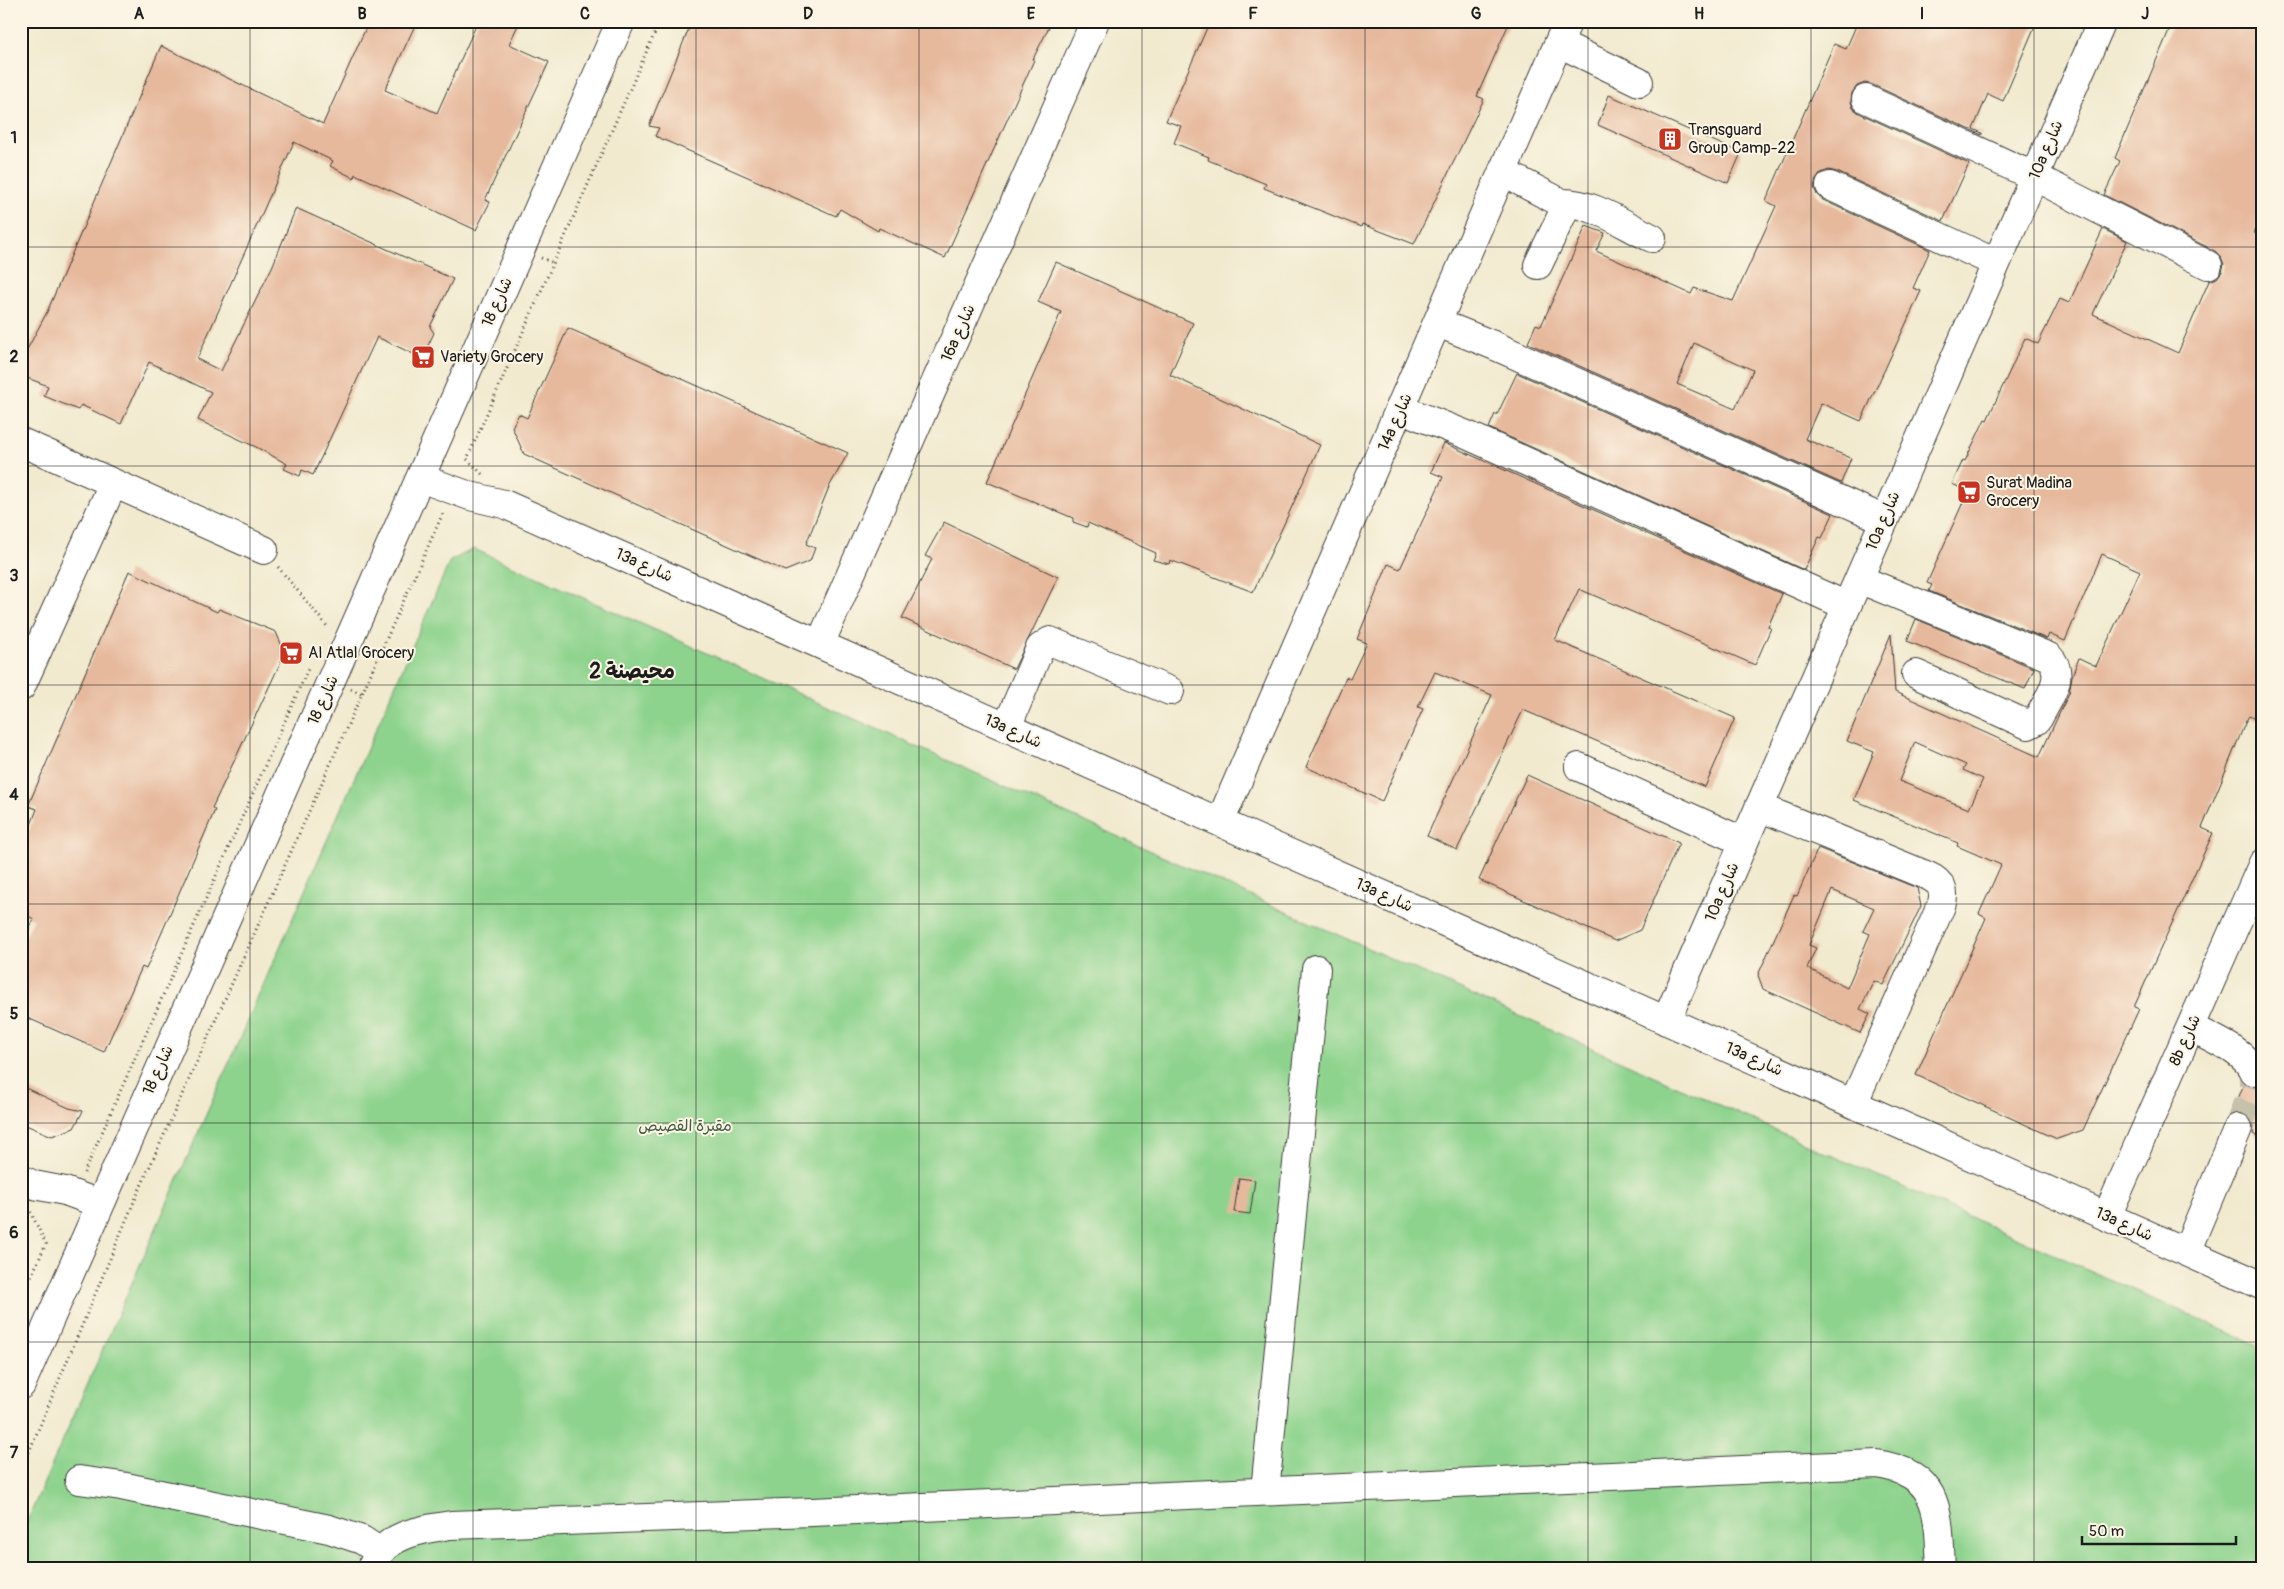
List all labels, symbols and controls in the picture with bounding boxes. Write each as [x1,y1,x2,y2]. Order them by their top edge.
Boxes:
text: A [134,4,145,24]
text: B [357,4,367,24]
text: C [580,4,590,24]
text: D [803,4,813,24]
text: E [1027,4,1036,24]
text: F [1248,4,1258,24]
text: G [1471,4,1482,24]
text: H [1694,4,1704,24]
text: I [1920,4,1924,24]
text: J [2141,4,2149,24]
street label: 10a شارع [2025,117,2068,183]
place label: Transguard Group Camp-22 [1688,120,1795,158]
building icon: Transguard Group Camp-22 [1657,126,1683,152]
text: 1 [11,128,17,148]
street label: شارع 18 [477,274,518,330]
street label: 16a شارع [936,301,980,365]
supermarket icon: Variety Grocery [410,344,436,370]
text: 2 [10,347,19,367]
place label: Variety Grocery [440,347,544,367]
street label: 14a شارع [1373,390,1417,454]
place label: Surat Madina Grocery [1986,473,2072,511]
supermarket icon: Surat Madina Grocery [1956,479,1982,505]
street label: 10a شارع [1862,488,1905,554]
street label: 13a شارع [612,544,676,587]
text: 3 [10,566,19,586]
supermarket icon: Al Atlal Grocery [278,640,304,666]
place label: Al Atlal Grocery [308,643,414,663]
district label: محيصنة 2 [589,658,675,685]
street label: شارع 18 [303,672,344,728]
street label: 13a شارع [981,710,1045,753]
text: 4 [9,785,19,805]
street label: 10a شارع [1701,859,1744,925]
street label: 13a شارع [1352,874,1416,917]
text: 5 [10,1004,19,1024]
street label: 8b شارع [2165,1011,2206,1069]
street label: 13a شارع [1722,1038,1786,1081]
street label: شارع 18 [138,1042,179,1098]
park label: مقبرة القصيص [638,1116,732,1136]
street label: 13a شارع [2092,1203,2156,1246]
text: 6 [9,1223,19,1243]
text: 7 [10,1443,19,1463]
scale bar [2082,1514,2235,1546]
text: 50 m [2089,1522,2124,1541]

